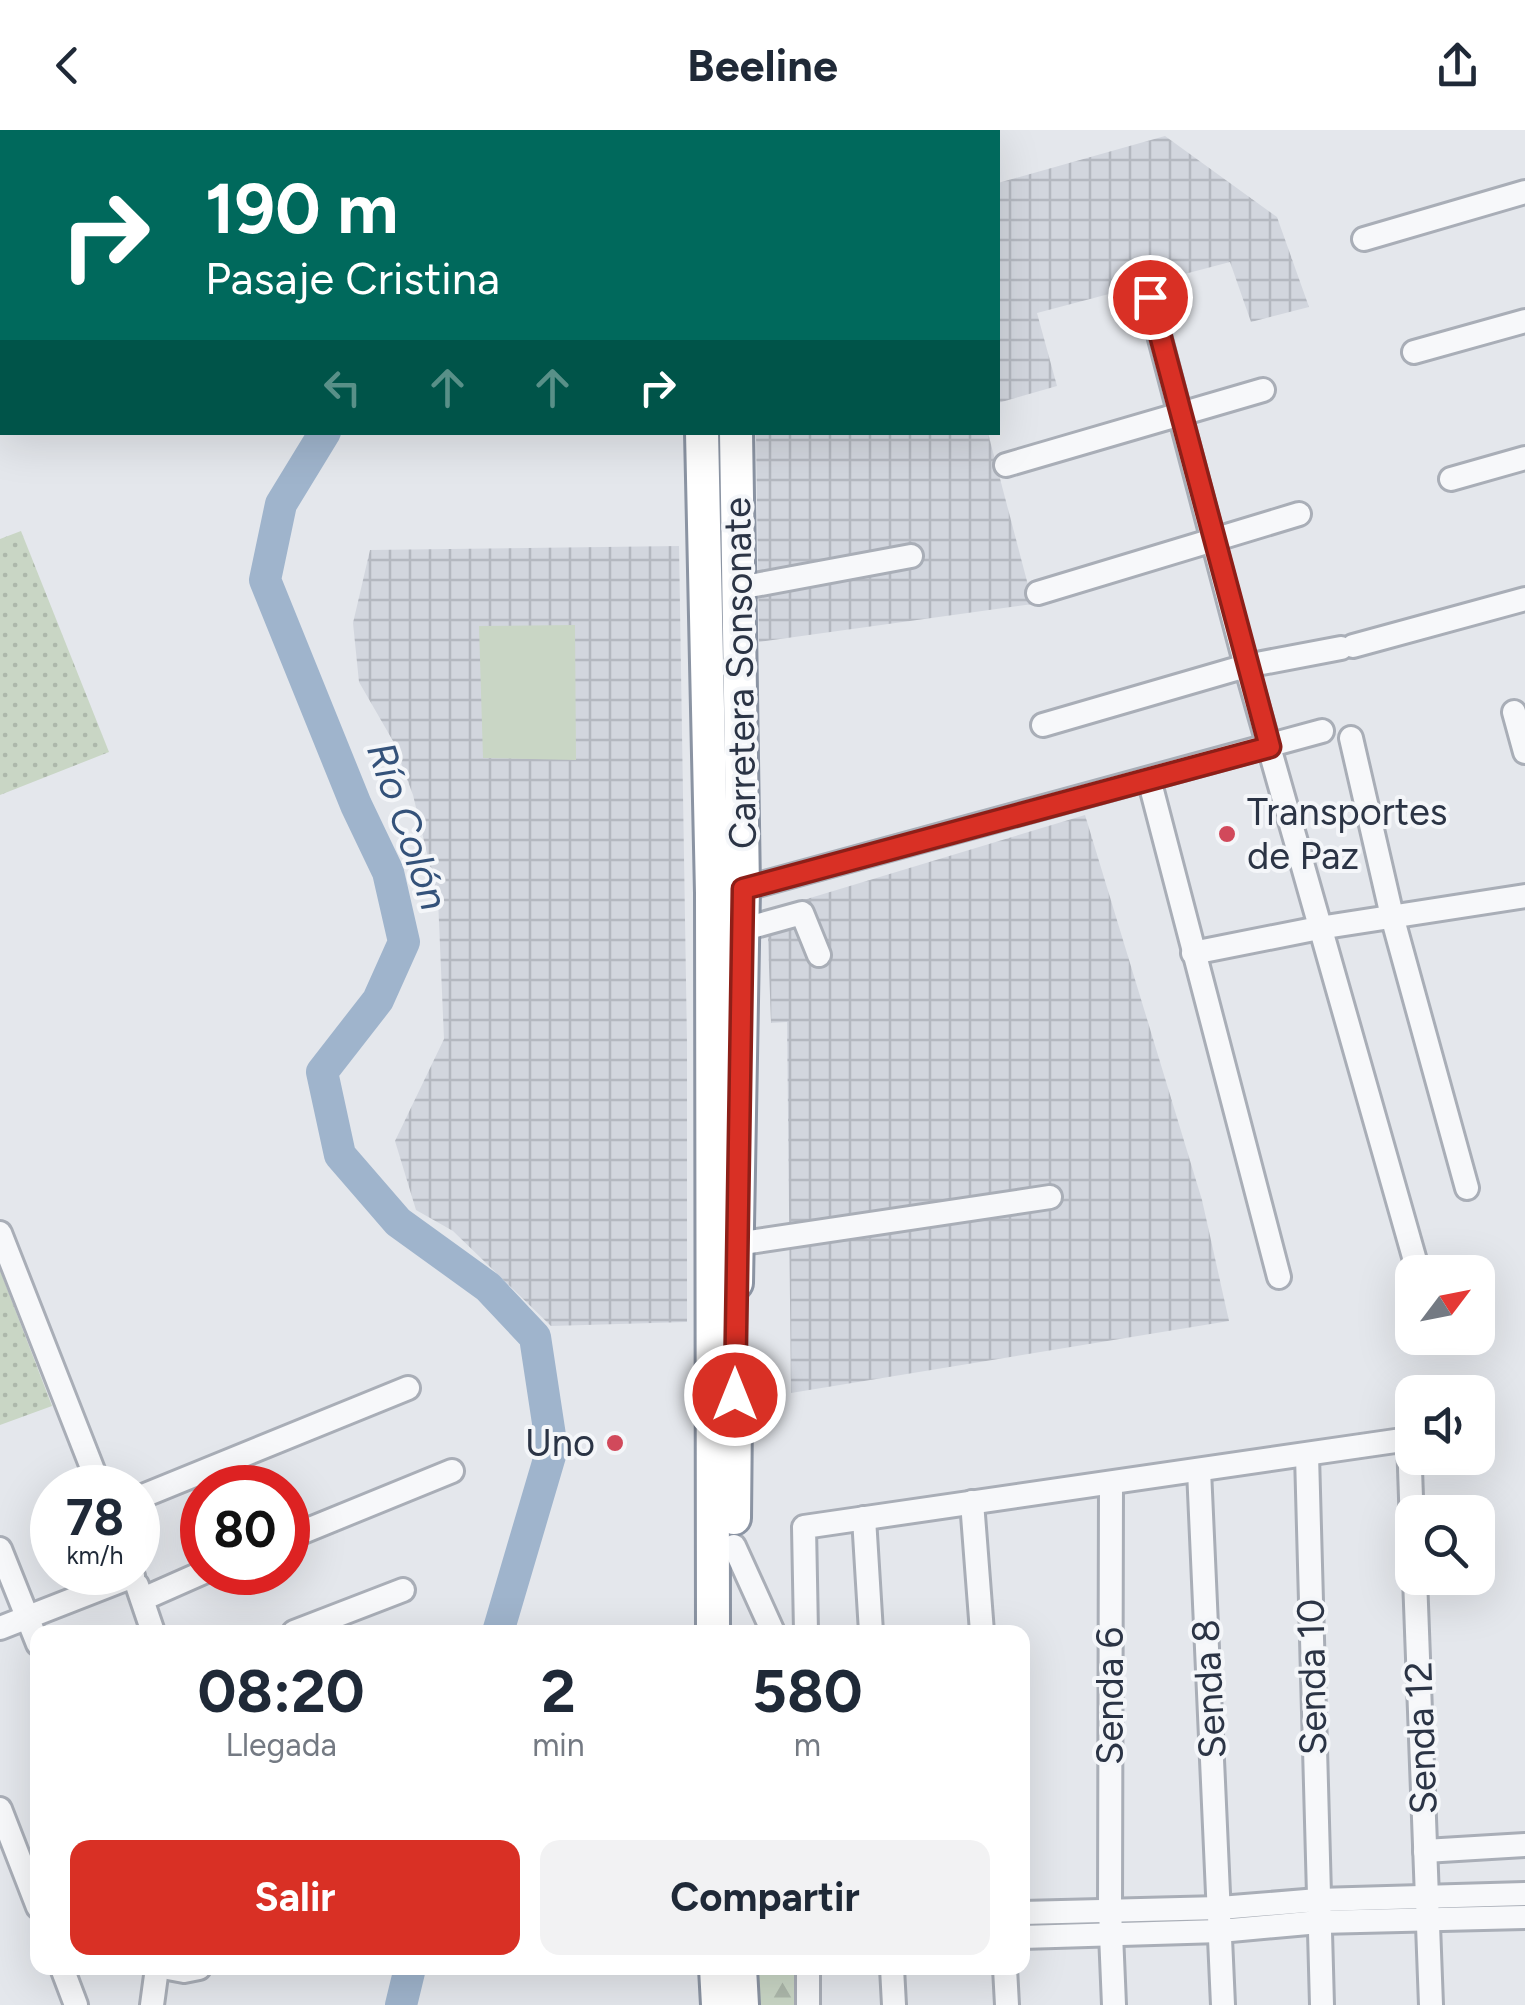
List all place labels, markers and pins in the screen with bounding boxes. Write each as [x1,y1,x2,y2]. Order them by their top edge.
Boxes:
pin [1108,255,1193,340]
place label: Transportes de Paz [1247,789,1447,879]
marker: Transportes de Paz [1216,823,1238,845]
place label: Uno [525,1420,595,1466]
marker: Uno [604,1432,626,1454]

